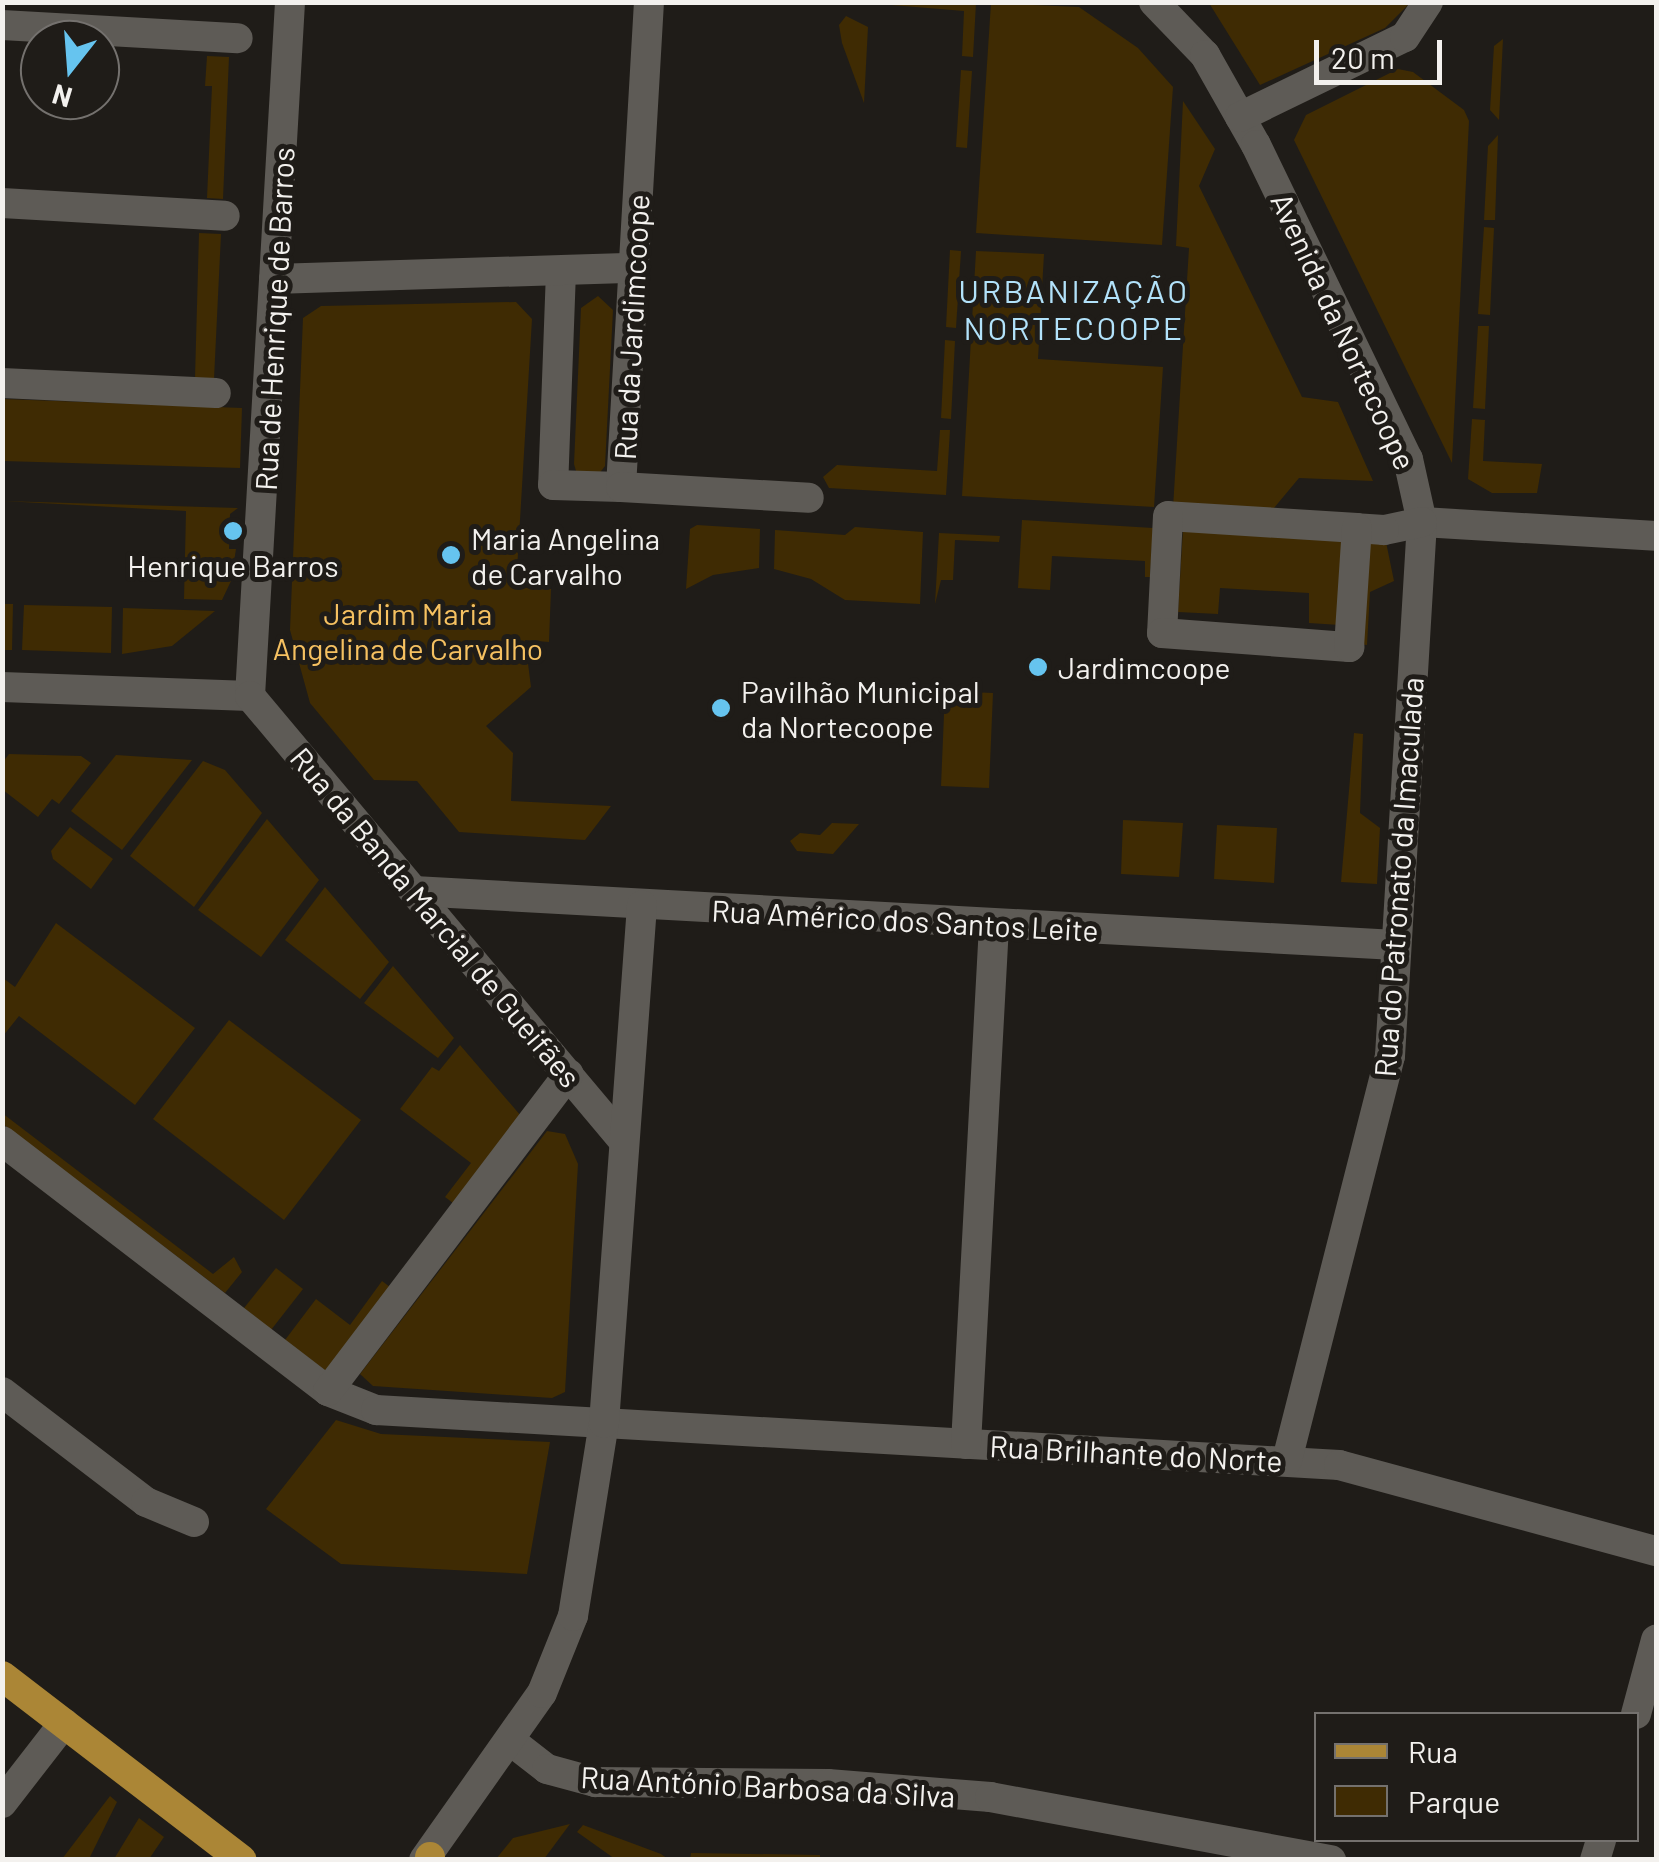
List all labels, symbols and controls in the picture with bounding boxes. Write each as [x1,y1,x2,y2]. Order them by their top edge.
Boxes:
north arrow [20,20,120,120]
scale bar [1319,20,1446,82]
text: 20 m [1331,39,1395,75]
text: N [48,78,76,116]
street label: Rua de Henrique de Barros [247,146,301,492]
street label: Avenida da Nortecoope [1264,187,1424,475]
street label: Rua da Jardimcoope [606,193,656,461]
district label: URBANIZAÇÃO NORTECOOPE [958,272,1190,347]
marker: Henrique Barros [222,520,244,542]
place label: Maria Angelina de Carvalho [471,520,660,590]
marker: Maria Angelina de Carvalho [440,544,462,566]
place label: Henrique Barros [127,547,339,583]
park label: Jardim Maria Angelina de Carvalho [273,595,543,666]
place label: Jardimcoope [1058,649,1231,685]
marker: Jardimcoope [1027,656,1049,678]
place label: Pavilhão Municipal da Nortecoope [741,673,980,744]
street label: Rua do Patronato da Imaculada [1366,676,1430,1078]
marker: Pavilhão Municipal da Nortecoope [710,697,732,719]
street label: Rua da Banda Marcial de Gueifães [283,740,589,1094]
street label: Rua Américo dos Santos Leite [711,892,1099,948]
street label: Rua Brilhante do Norte [989,1427,1283,1479]
legend [1314,1712,1639,1842]
text: Rua [1408,1733,1458,1769]
street label: Rua António Barbosa da Silva [580,1758,956,1814]
text: Parque [1408,1783,1500,1819]

